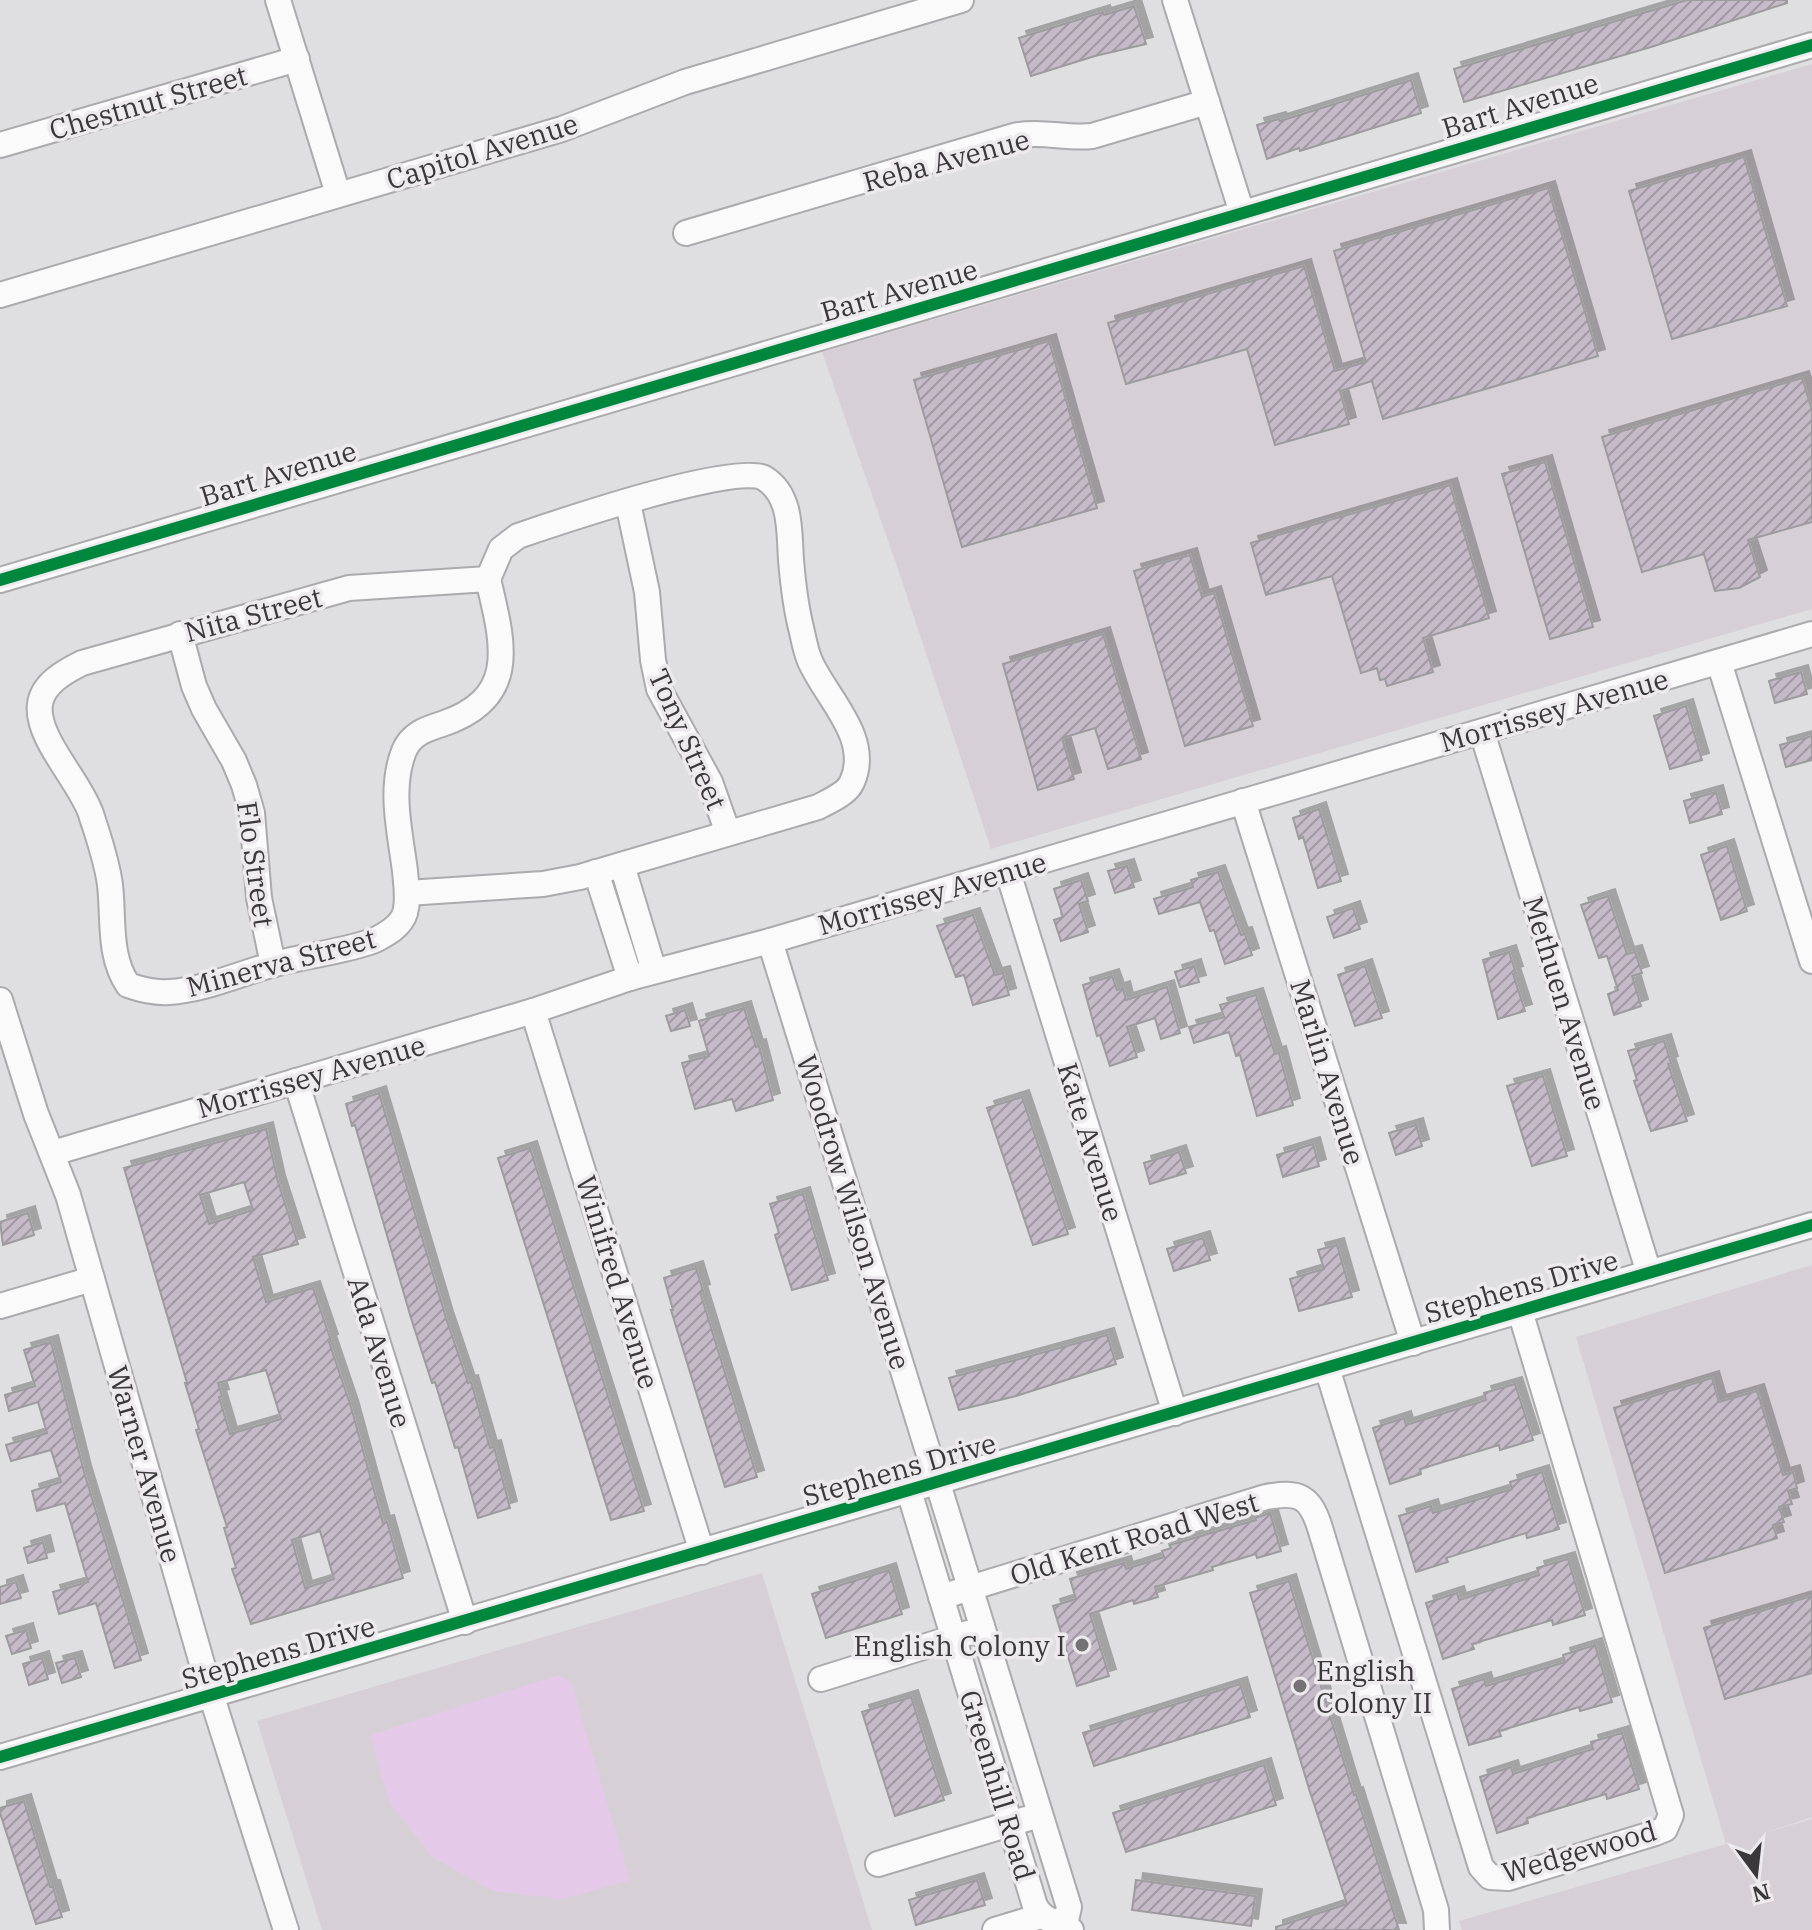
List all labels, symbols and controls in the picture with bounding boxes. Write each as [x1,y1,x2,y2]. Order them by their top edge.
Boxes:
street label: Chestnut Street [45,56,251,148]
street label: Bart Avenue [1437,64,1603,146]
street label: Capitol Avenue [382,104,582,198]
street label: Reba Avenue [859,120,1033,200]
street label: Bart Avenue [816,250,982,330]
street label: Bart Avenue [195,432,361,514]
street label: Nita Street [180,578,326,650]
street label: Morrissey Avenue [1436,660,1672,760]
street label: Tony Street [641,663,736,815]
street label: Flo Street [229,799,283,930]
street label: Morrissey Avenue [814,843,1050,943]
street label: Methuen Avenue [1515,891,1615,1115]
street label: Minerva Street [182,919,380,1005]
street label: Marlin Avenue [1282,975,1374,1169]
street label: Morrissey Avenue [193,1026,429,1126]
street label: Woodrow Wilson Avenue [788,1050,920,1374]
street label: Kate Avenue [1049,1058,1133,1226]
street label: Winifred Avenue [568,1171,668,1393]
street label: Stephens Drive [1420,1241,1622,1331]
street label: Ada Avenue [339,1272,421,1432]
street label: Warner Avenue [99,1361,191,1567]
street label: Stephens Drive [798,1424,1000,1514]
street label: Old Kent Road West [1005,1483,1263,1593]
street label: Stephens Drive [177,1607,379,1697]
place label: English Colony I [854,1627,1066,1664]
marker: English Colony I [1073,1636,1091,1654]
place label: English Colony II [1316,1652,1432,1721]
marker: English Colony II [1291,1677,1309,1695]
street label: Greenhill Road [952,1685,1044,1885]
street label: Wedgewood [1497,1811,1661,1891]
north arrow [1716,1834,1796,1914]
text: N [1749,1878,1773,1910]

